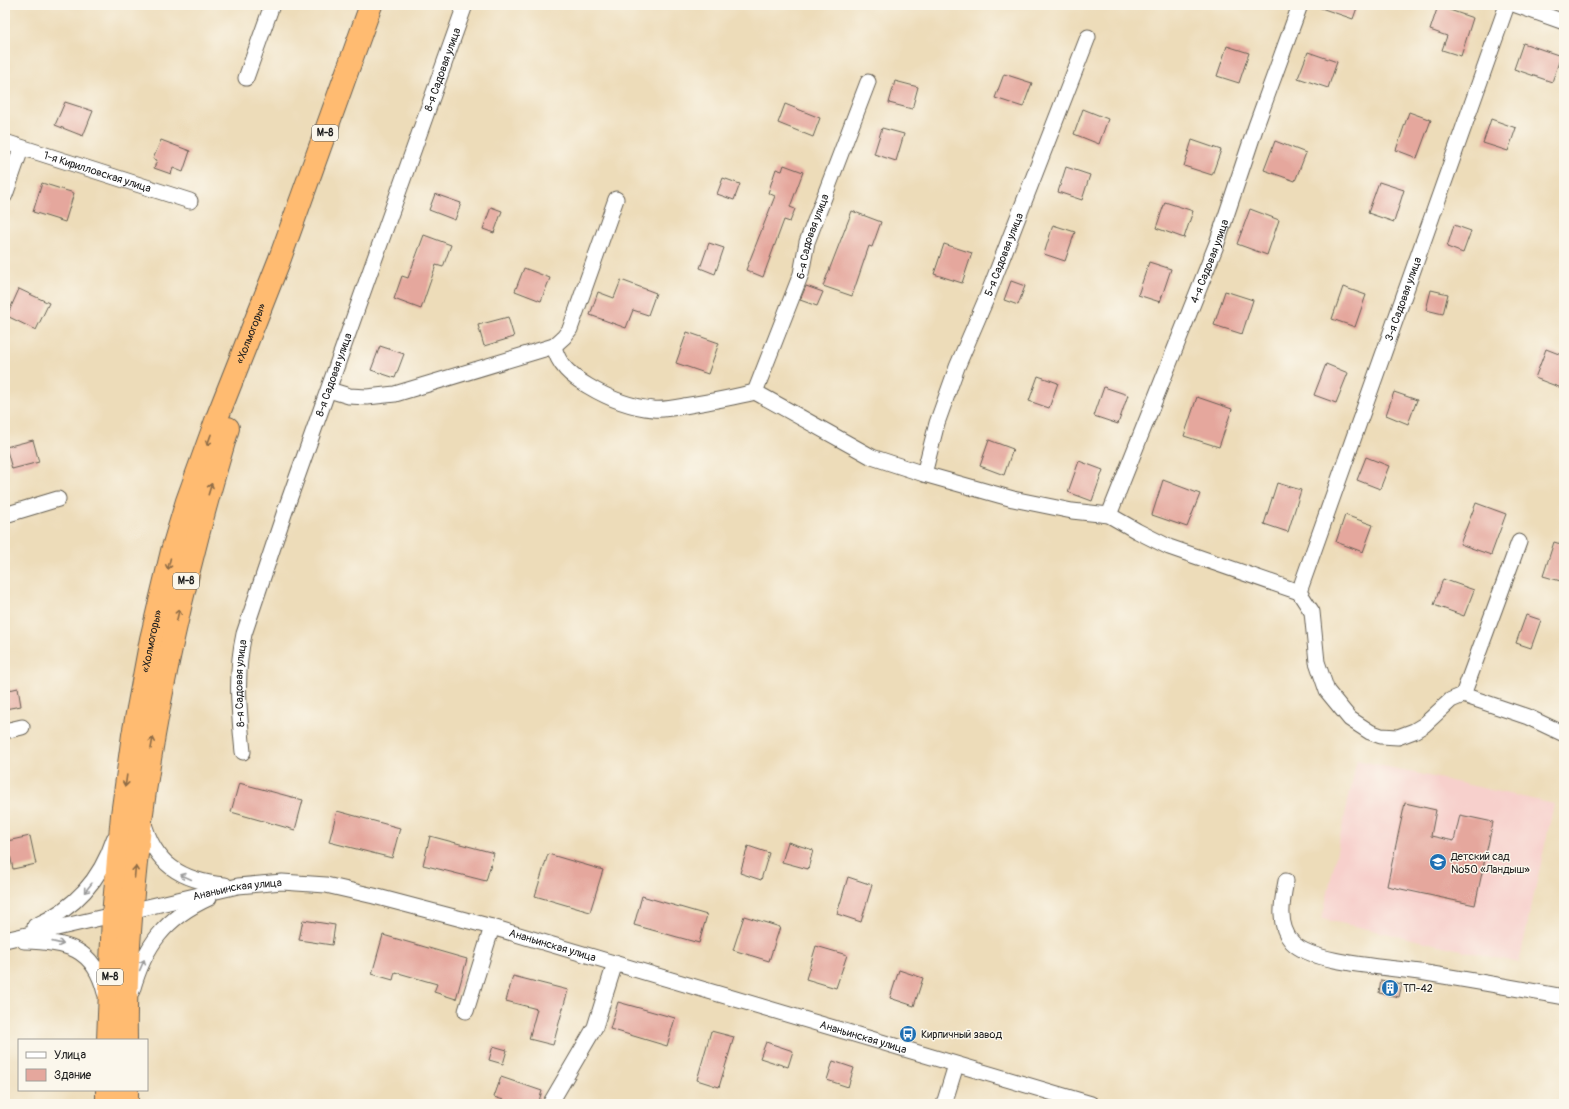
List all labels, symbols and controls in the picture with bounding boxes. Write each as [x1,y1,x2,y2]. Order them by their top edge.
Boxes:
street label: 8-я Садовая улица [421,26,463,113]
road number: М-8 [312,125,338,141]
street label: 1-я Кирилловская улица [42,148,153,195]
street label: 6-я Садовая улица [793,192,831,281]
street label: 5-я Садовая улица [982,211,1026,298]
street label: 4-я Садовая улица [1187,218,1231,305]
street label: 3-я Садовая улица [1382,255,1424,343]
street label: «Холмогоры» [233,301,268,365]
street label: 8-я Садовая улица [313,331,354,418]
one-way arrow [205,434,212,447]
one-way arrow [207,483,214,496]
one-way arrow [164,557,172,570]
road number: М-8 [173,573,199,589]
street label: «Холмогоры» [138,608,164,673]
one-way arrow [174,609,182,622]
street label: 8-я Садовая улица [232,638,249,728]
one-way arrow [148,737,156,750]
one-way arrow [122,774,130,787]
place label: Детский сад №50 «Ландыш» [1450,850,1530,876]
school or university icon: Детский сад №50 «Ландыш» [1428,852,1448,872]
one-way arrow [132,865,139,878]
one-way arrow [180,873,192,880]
street label: Ананьинская улица [191,876,282,903]
one-way arrow [83,882,92,893]
street label: Ананьинская улица [508,926,598,964]
one-way arrow [51,940,64,948]
one-way arrow [138,959,146,971]
road number: М-8 [97,969,123,985]
building icon: ТП-42 [1380,978,1400,998]
place label: ТП-42 [1403,982,1433,995]
street label: Ананьинская улица [818,1018,908,1056]
bus stop icon: Кирпичный завод [898,1024,918,1044]
place label: Кирпичный завод [921,1028,1002,1041]
legend [18,1039,148,1091]
text: Улица [54,1048,86,1063]
text: Здание [54,1068,91,1083]

